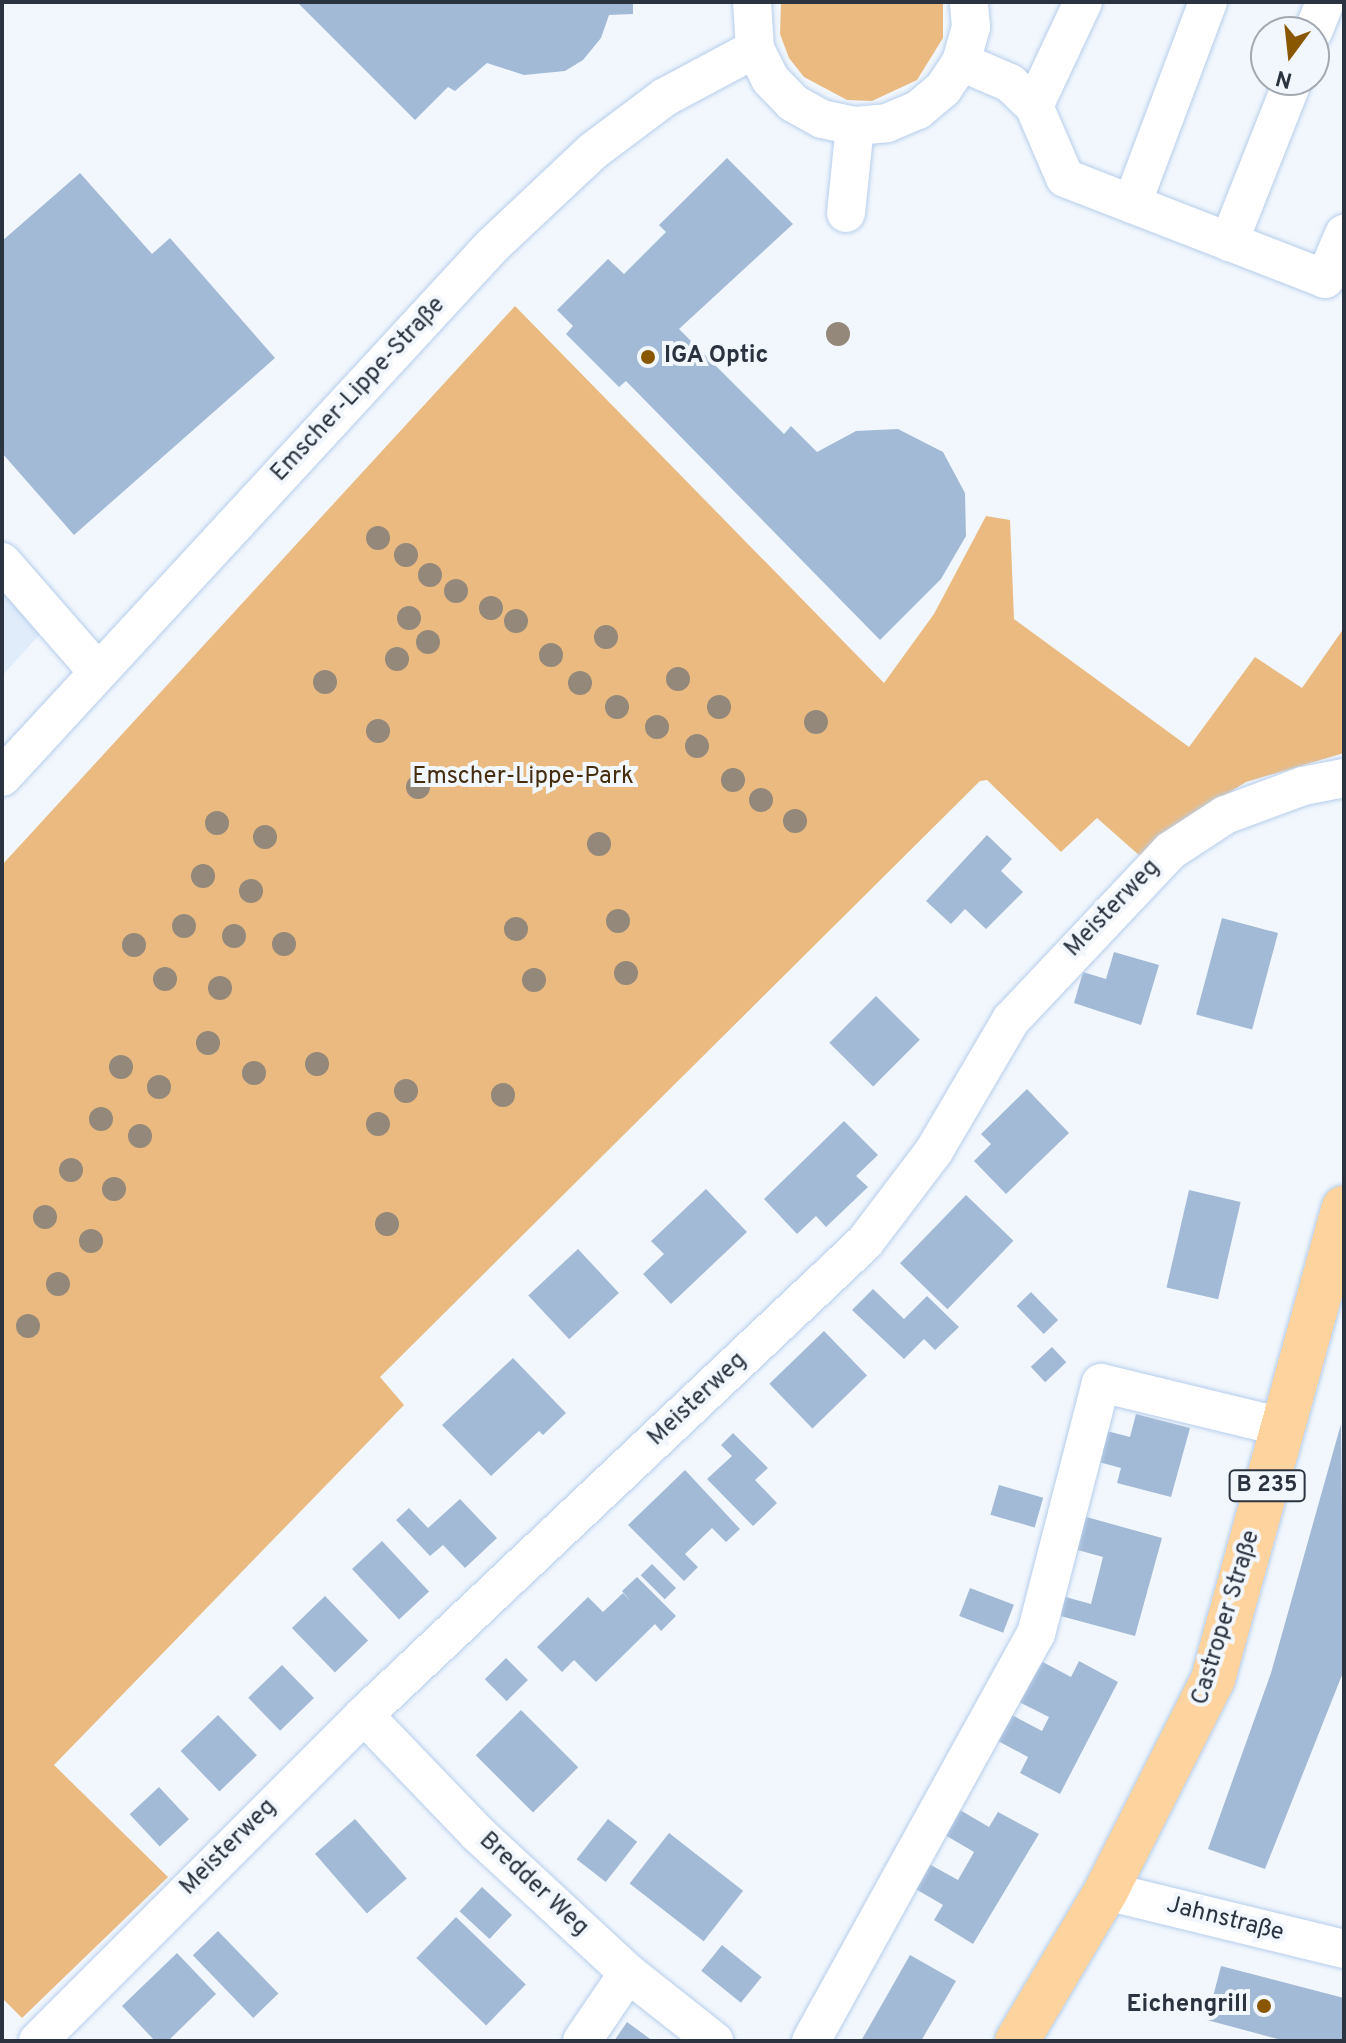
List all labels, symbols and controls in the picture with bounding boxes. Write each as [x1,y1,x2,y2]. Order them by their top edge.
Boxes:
north arrow [1250,16,1330,96]
text: N [1273,63,1295,93]
street label: Emscher-Lippe-Straße [266,292,452,488]
place label: IGA Optic [664,343,769,371]
marker: IGA Optic [639,348,657,366]
park label: Emscher-Lippe-Park [412,764,634,792]
street label: Meisterweg [1059,854,1167,964]
street label: Meisterweg [643,1347,753,1453]
road number: B 235 [1227,1468,1307,1504]
street label: Castroper Straße [1187,1527,1267,1709]
street label: Meisterweg [175,1794,283,1902]
street label: Bredder Weg [472,1827,594,1943]
street label: Jahnstraße [1163,1892,1287,1948]
place label: Eichengrill [1127,1992,1248,2020]
marker: Eichengrill [1255,1997,1273,2015]

